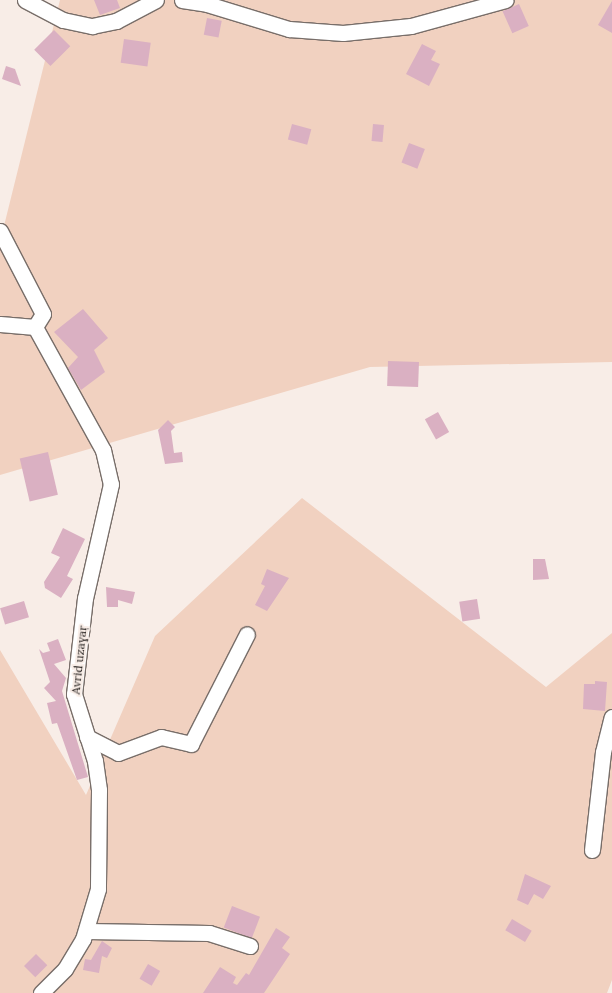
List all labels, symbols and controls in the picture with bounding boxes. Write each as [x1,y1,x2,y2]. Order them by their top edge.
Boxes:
street label: Avrid uzaɣaṛ [68,625,90,695]

